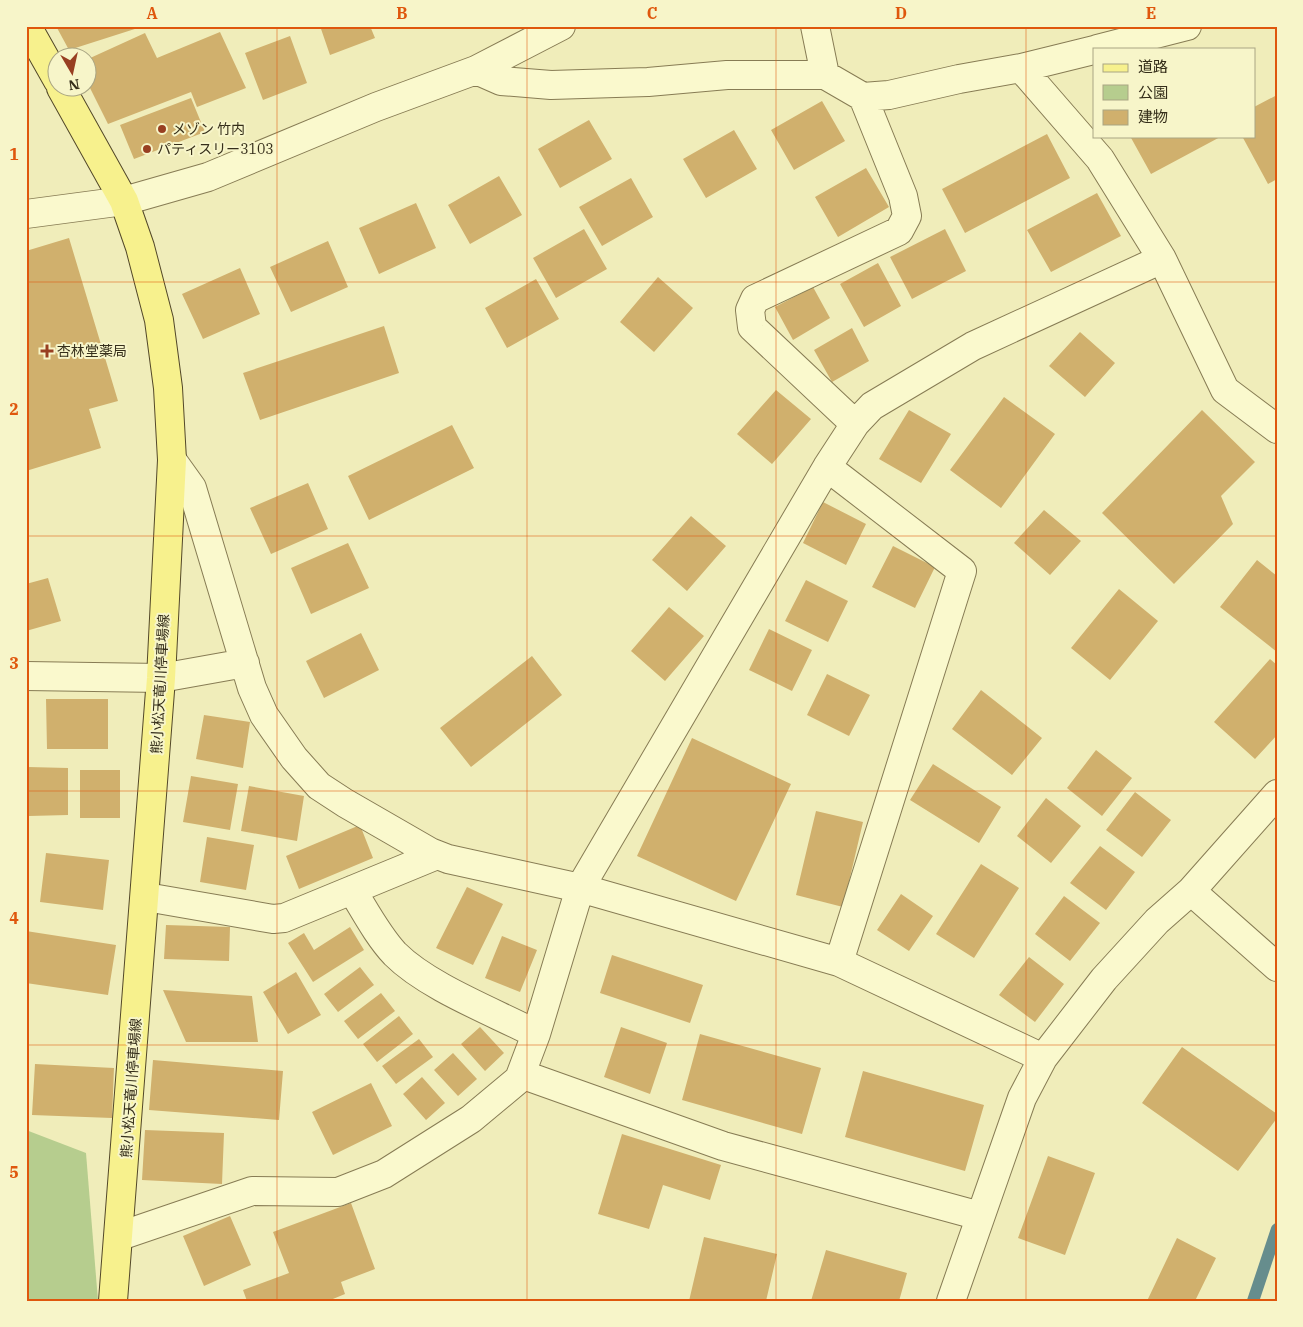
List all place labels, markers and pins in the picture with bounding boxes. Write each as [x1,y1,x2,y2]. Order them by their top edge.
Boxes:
place label: メゾン 竹内 [172,120,245,138]
marker: メゾン 竹内 [156,123,168,135]
place label: パティスリー3103 [157,140,274,158]
marker: パティスリー3103 [141,143,153,155]
place label: 杏林堂薬局 [57,342,127,360]
marker: 杏林堂薬局 [41,345,53,357]

